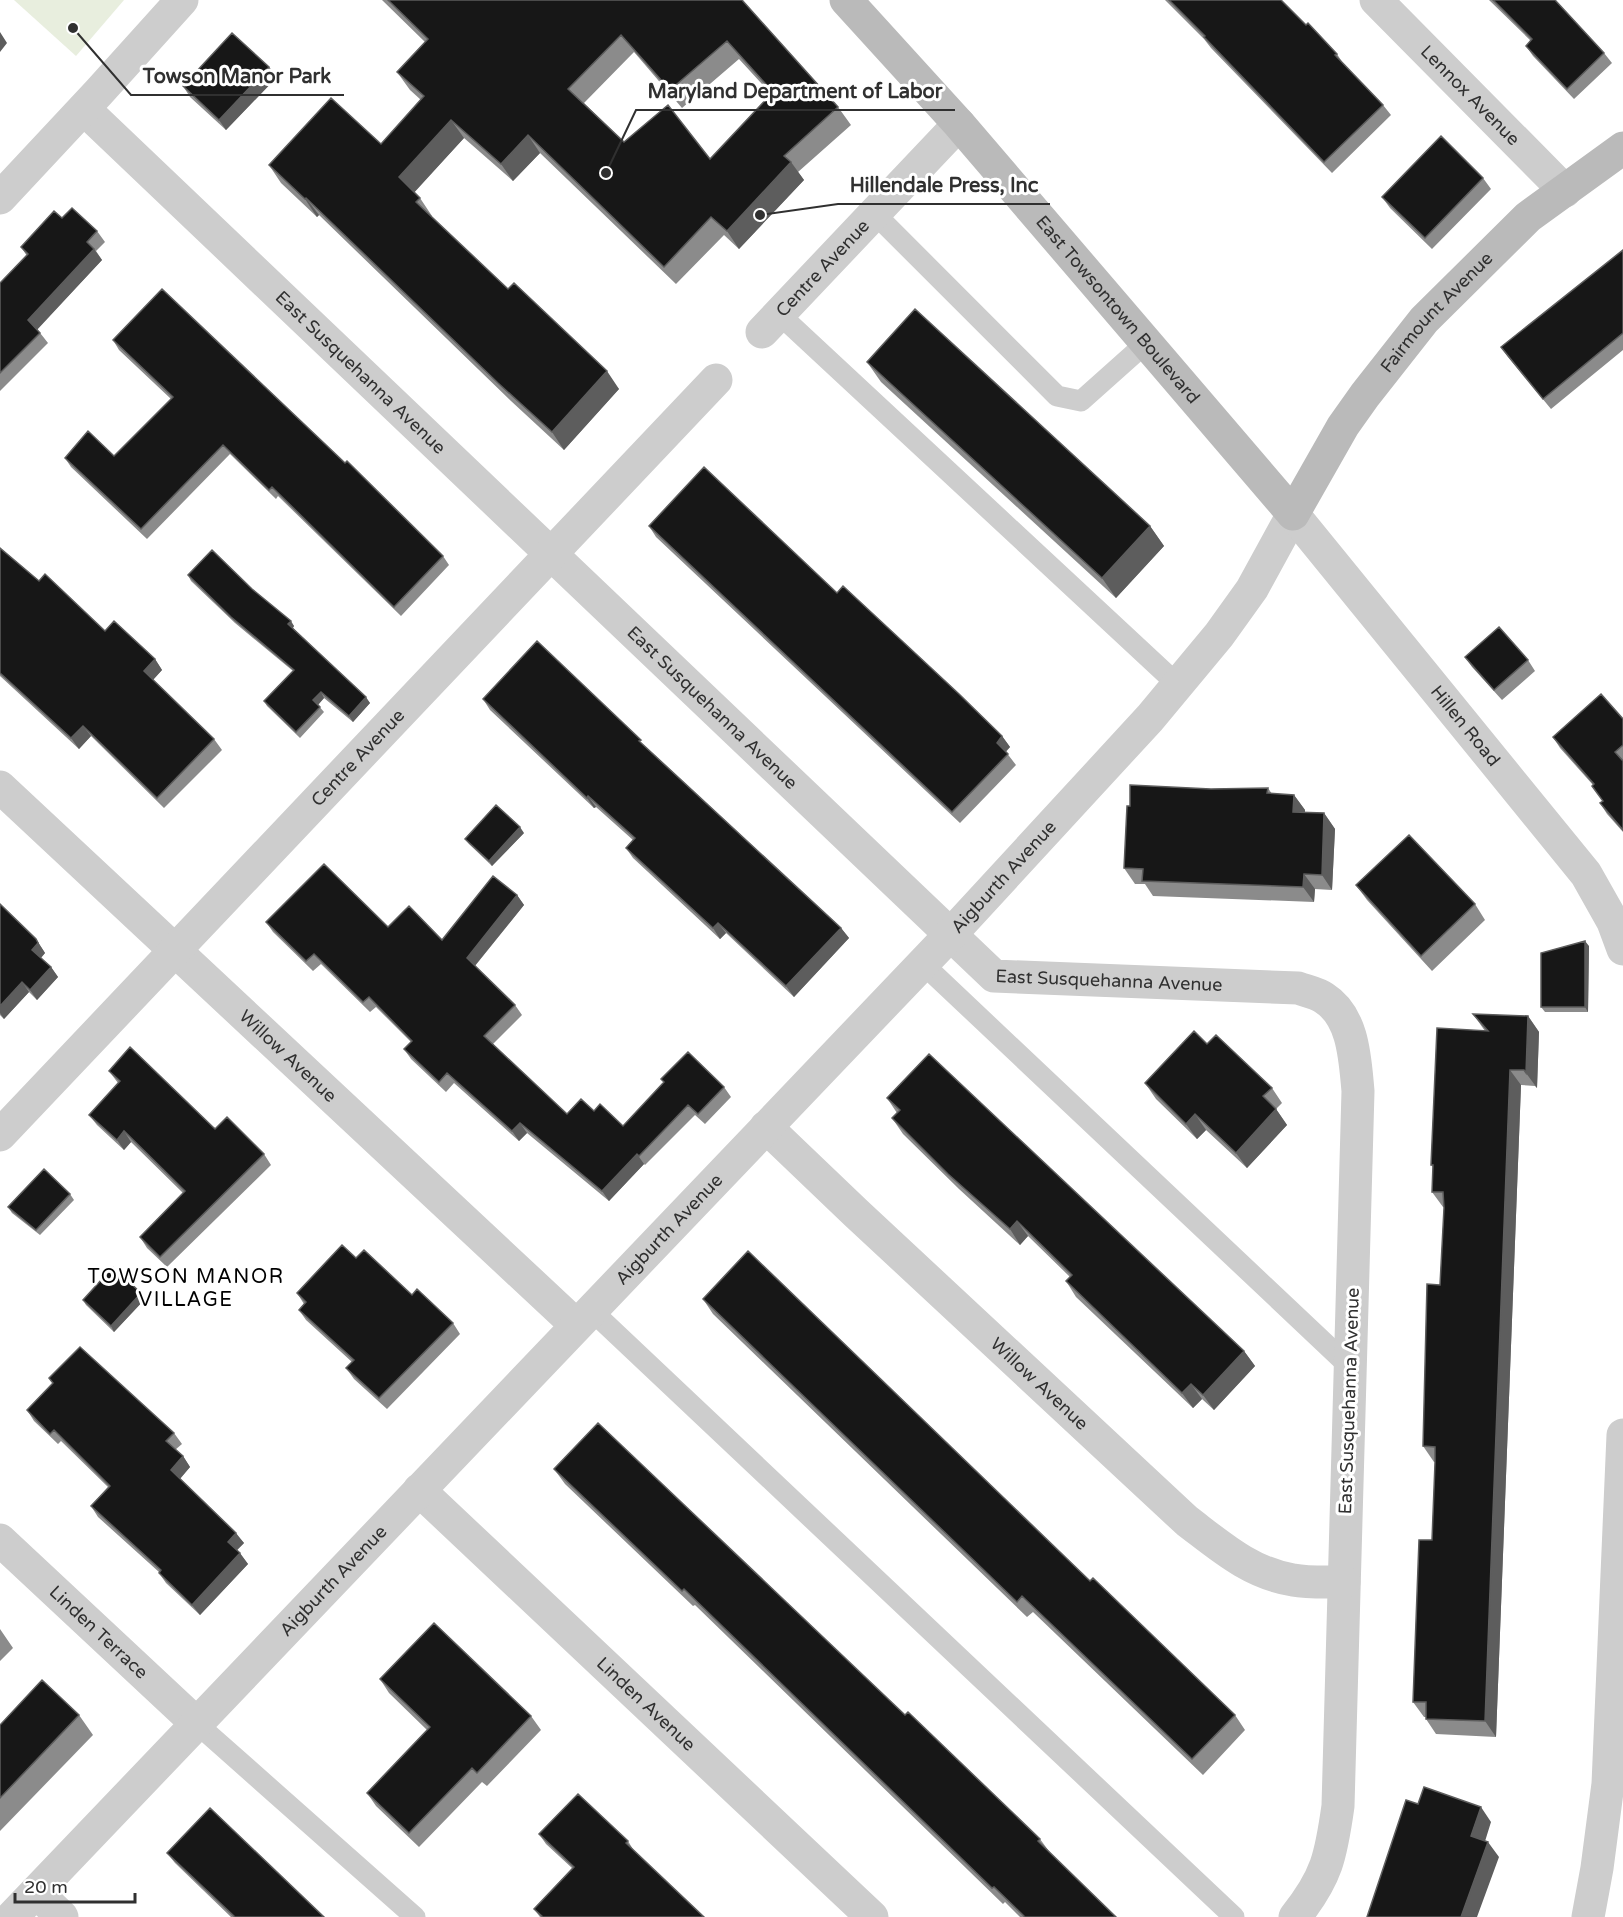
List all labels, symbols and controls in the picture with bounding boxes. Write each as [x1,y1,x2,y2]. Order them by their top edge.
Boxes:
street label: Lennox Avenue [1416,41,1525,150]
callout: Towson Manor Park [131,57,344,95]
text: Towson Manor Park [142,65,331,89]
callout: Maryland Department of Labor [636,72,955,110]
text: Maryland Department of Labor [648,80,943,104]
callout: Hillendale Press, Inc [838,166,1050,204]
text: Hillendale Press, Inc [850,174,1039,198]
street label: East Towsontown Boulevard [1031,211,1205,408]
street label: Centre Avenue [771,215,874,321]
street label: Fairmount Avenue [1376,247,1497,377]
street label: East Susquehanna Avenue [271,286,450,459]
street label: East Susquehanna Avenue [623,621,802,794]
street label: Hillen Road [1426,681,1505,771]
street label: Centre Avenue [306,704,409,811]
street label: Aigburth Avenue [946,816,1061,938]
street label: East Susquehanna Avenue [995,965,1223,996]
street label: Willow Avenue [234,1005,341,1107]
street label: Aigburth Avenue [611,1169,727,1289]
district label: TOWSON MANOR VILLAGE [88,1265,284,1312]
street label: East Susquehanna Avenue [1334,1287,1364,1515]
street label: Willow Avenue [986,1333,1093,1435]
street label: Aigburth Avenue [275,1521,391,1641]
street label: Linden Terrace [45,1581,152,1683]
street label: Linden Avenue [592,1652,700,1756]
scale bar [15,1866,135,1904]
text: 20 m [24,1876,68,1898]

